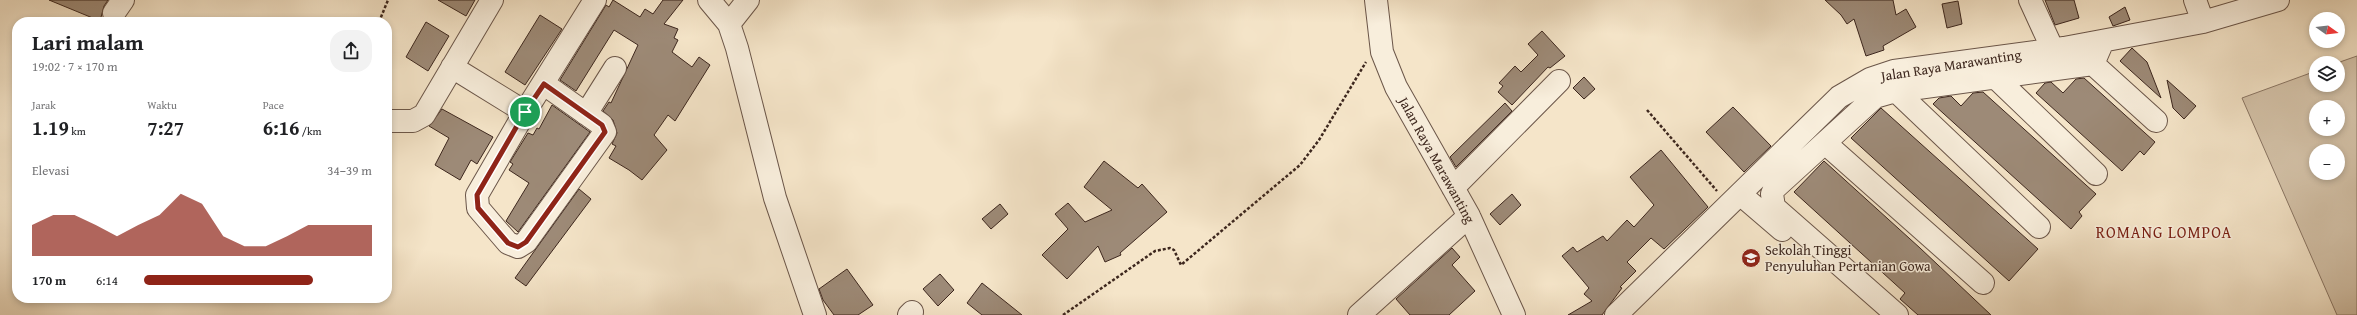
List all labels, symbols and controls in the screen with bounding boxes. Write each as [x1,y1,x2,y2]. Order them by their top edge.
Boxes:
north arrow [2309,12,2345,48]
map controls [2309,12,2345,180]
text: Lari malam [32,26,144,58]
button: share [330,30,372,72]
street label: Jalan Raya Marawanting [1877,44,2023,86]
button: layers [2309,56,2345,92]
text: 19:02 · 7 × 170 m [32,57,118,76]
street label: Jalan Raya Marawanting [1393,91,1480,227]
pin [508,95,542,129]
text: Jarak [32,97,56,113]
text: Waktu [147,97,177,113]
text: Pace [263,97,284,113]
button: + [2309,100,2345,136]
icon: arrive [514,101,536,123]
text: 1.19 [32,113,69,142]
text: 7:27 [147,113,184,142]
text: 6:16 [263,113,299,142]
text: km [69,123,86,139]
text: /km [299,123,322,139]
button: − [2309,144,2345,180]
text: Elevasi [32,161,70,180]
text: 34–39 m [327,161,372,180]
district label: ROMANG LOMPOA [2096,220,2232,244]
place label: Sekolah Tinggi Penyuluhan Pertanian Gowa [1765,240,1931,276]
school or university icon: Sekolah Tinggi Penyuluhan Pertanian Gowa [1740,247,1762,269]
text: 170 m [32,271,66,290]
text: 6:14 [96,271,118,290]

